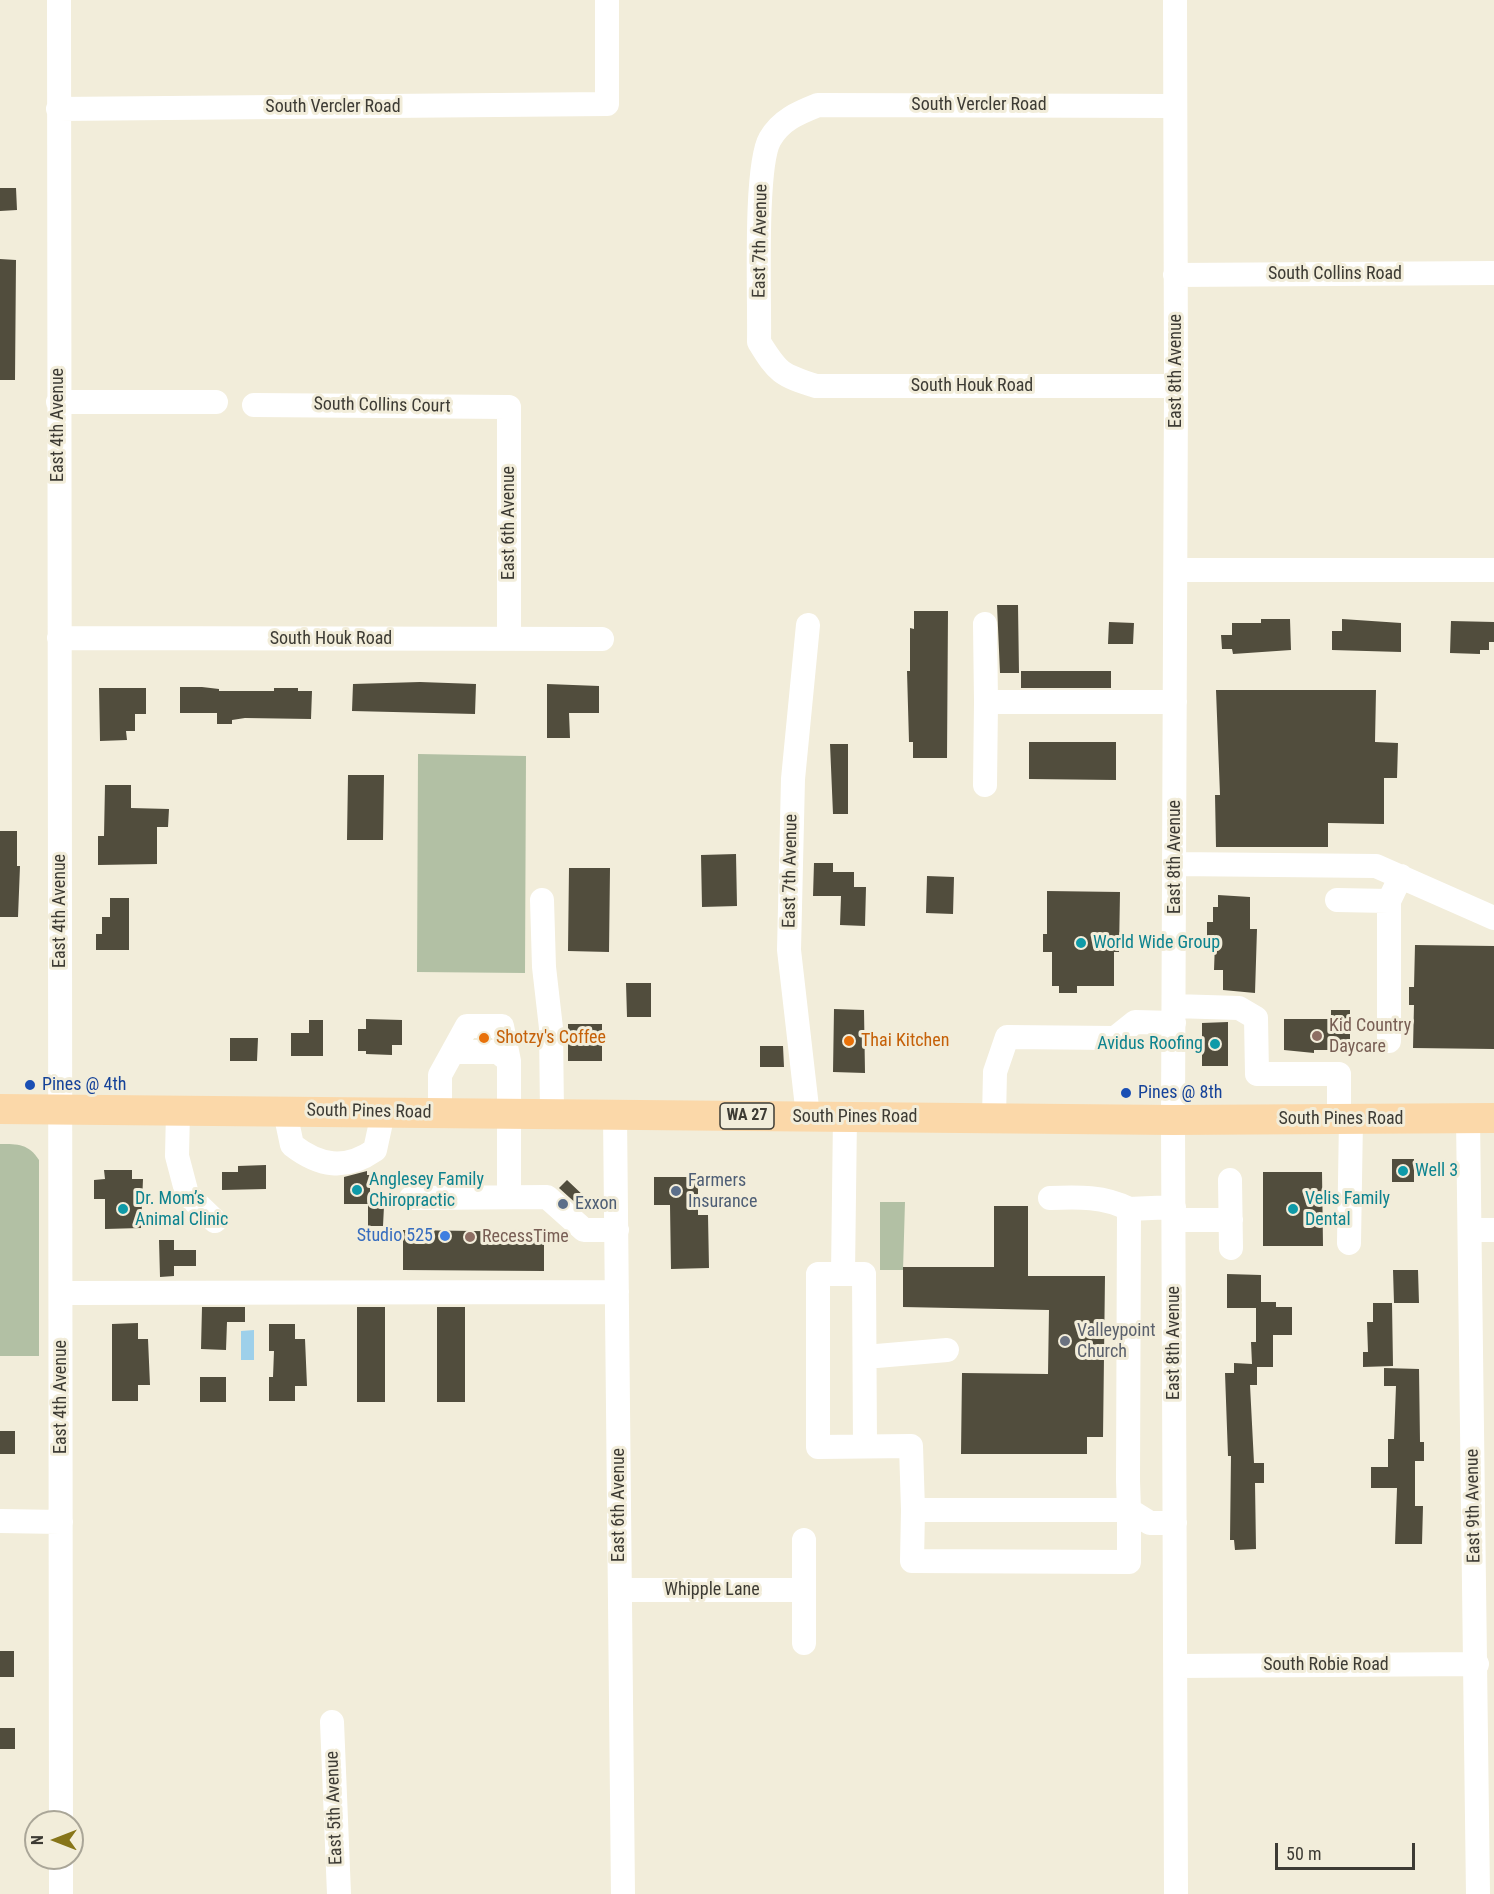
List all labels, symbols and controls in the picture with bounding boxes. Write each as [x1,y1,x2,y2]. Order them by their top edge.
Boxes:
street label: South Vercler Road [911,94,1047,116]
street label: South Vercler Road [265,96,401,118]
street label: East 7th Avenue [749,184,773,298]
street label: South Collins Road [1268,263,1402,285]
street label: East 8th Avenue [1165,314,1187,428]
street label: East 4th Avenue [47,368,69,482]
street label: South Houk Road [911,375,1033,397]
street label: South Collins Court [313,394,451,418]
street label: East 6th Avenue [498,466,520,580]
street label: South Houk Road [270,628,392,650]
street label: East 8th Avenue [1164,800,1186,914]
street label: East 7th Avenue [779,814,803,928]
street label: East 4th Avenue [49,854,71,968]
place label: World Wide Group [1093,932,1220,954]
marker: World Wide Group [1074,936,1088,950]
place label: Kid Country Daycare [1329,1015,1411,1058]
place label: Shotzy's Coffee [496,1027,606,1049]
marker: Kid Country Daycare [1310,1029,1324,1043]
place label: Thai Kitchen [861,1030,949,1052]
marker: Shotzy's Coffee [477,1031,491,1045]
place label: Avidus Roofing [1097,1033,1203,1055]
marker: Thai Kitchen [842,1034,856,1048]
marker: Avidus Roofing [1208,1037,1222,1051]
place label: Pines @ 4th [42,1074,126,1096]
marker: Pines @ 4th [23,1078,37,1092]
place label: Pines @ 8th [1138,1082,1222,1104]
marker: Pines @ 8th [1119,1086,1133,1100]
street label: South Pines Road [306,1100,432,1124]
road number: WA 27 [720,1103,774,1129]
street label: South Pines Road [793,1106,917,1128]
street label: South Pines Road [1279,1108,1403,1130]
place label: Well 3 [1415,1160,1458,1182]
marker: Well 3 [1396,1164,1410,1178]
place label: Anglesey Family Chiropractic [369,1169,484,1212]
place label: Farmers Insurance [688,1170,757,1212]
marker: Anglesey Family Chiropractic [350,1183,364,1197]
marker: Farmers Insurance [669,1184,683,1198]
place label: Dr. Mom’s Animal Clinic [135,1188,228,1230]
place label: Velis Family Dental [1305,1188,1390,1230]
place label: Exxon [575,1193,617,1215]
marker: Exxon [556,1197,570,1211]
marker: Dr. Mom’s Animal Clinic [116,1202,130,1216]
marker: Velis Family Dental [1286,1202,1300,1216]
place label: Studio 525 [357,1225,433,1247]
place label: RecessTime [482,1226,569,1248]
marker: Studio 525 [438,1229,452,1243]
marker: RecessTime [463,1230,477,1244]
street label: East 8th Avenue [1163,1286,1185,1400]
place label: Valleypoint Church [1077,1320,1155,1362]
marker: Valleypoint Church [1058,1334,1072,1348]
street label: East 4th Avenue [50,1340,72,1454]
street label: East 6th Avenue [608,1448,630,1562]
street label: East 9th Avenue [1462,1449,1486,1563]
street label: Whipple Lane [664,1579,760,1601]
street label: South Robie Road [1263,1654,1389,1676]
street label: East 5th Avenue [322,1751,348,1865]
north arrow [24,1810,84,1870]
scale bar [1278,1831,1418,1869]
text: N [28,1835,47,1845]
text: 50 m [1286,1843,1321,1864]

